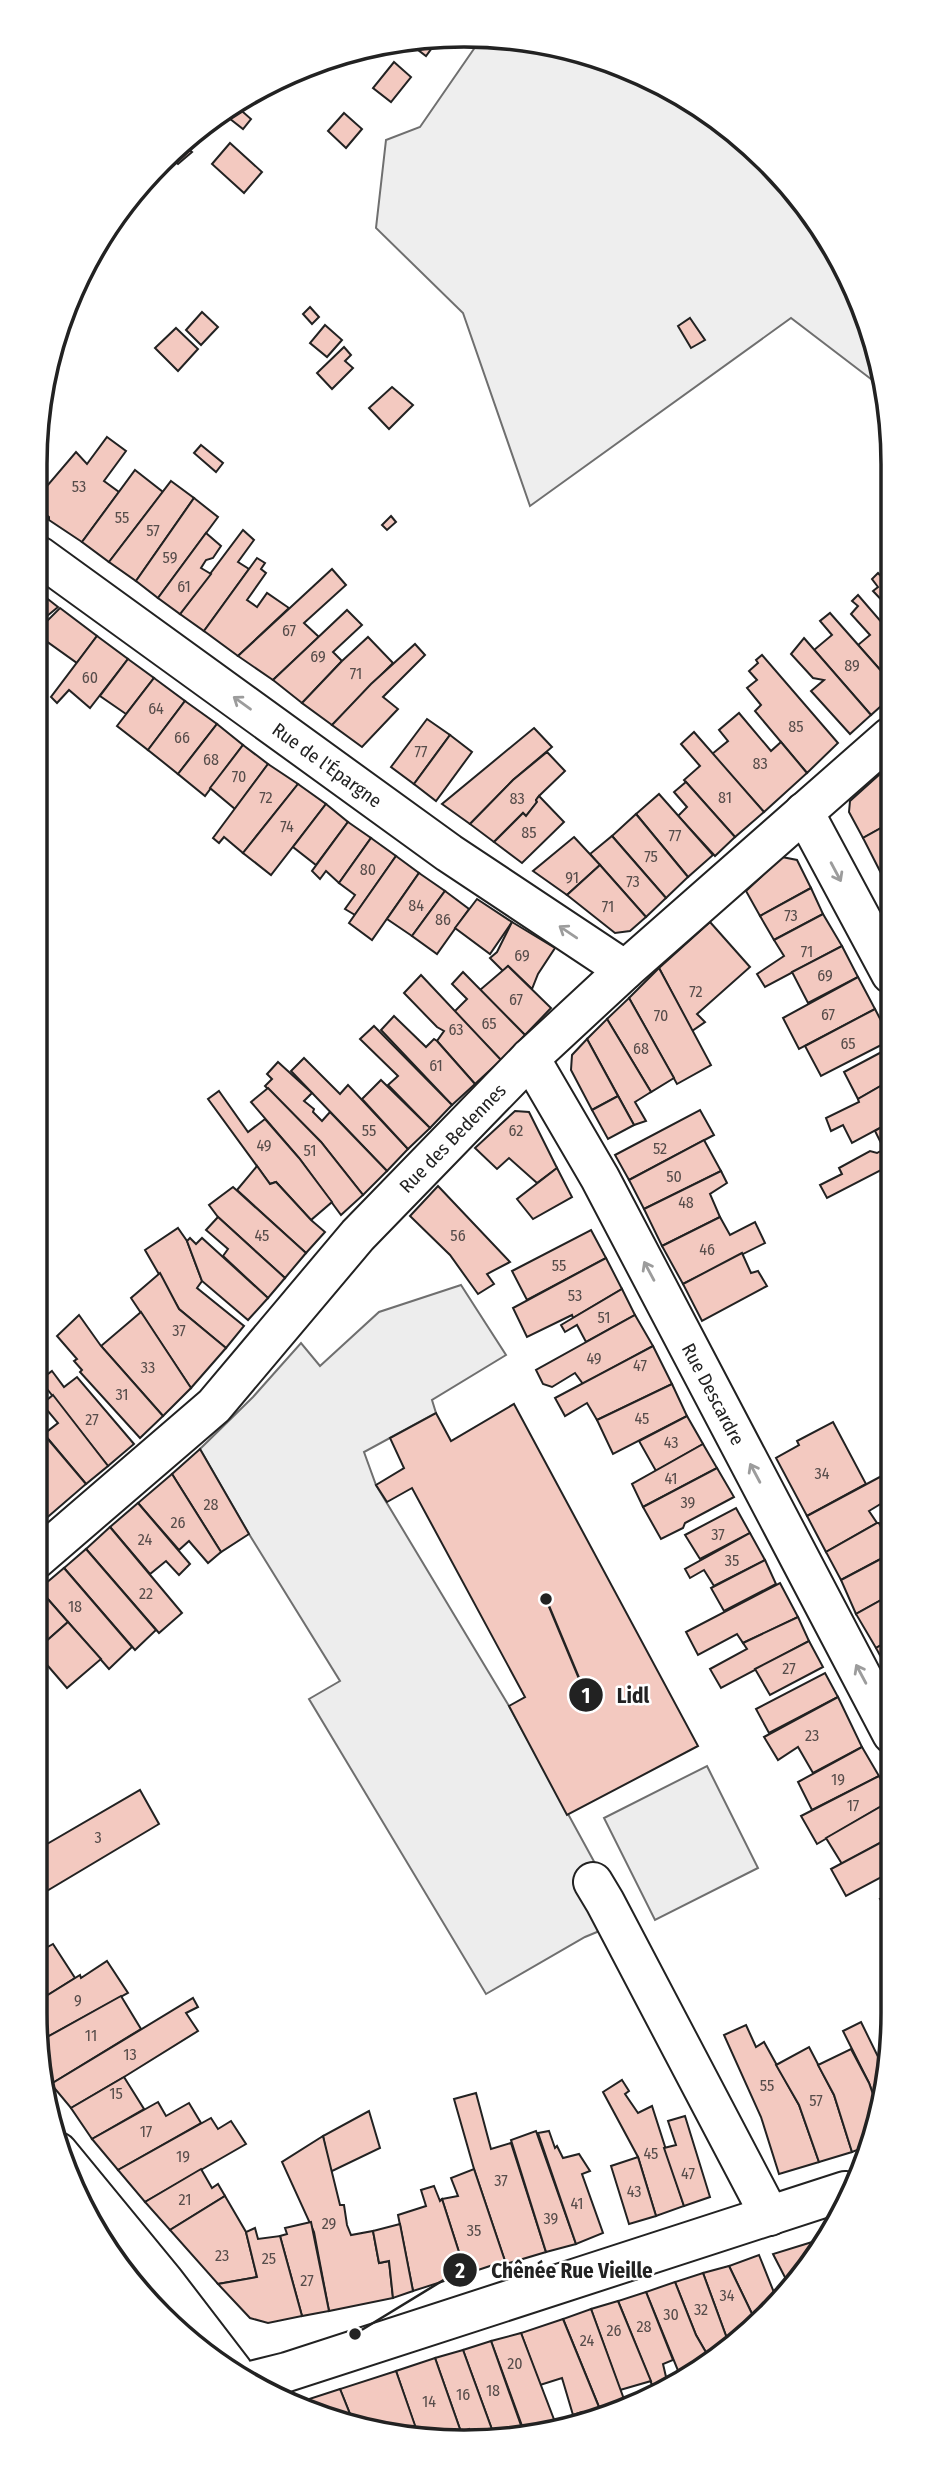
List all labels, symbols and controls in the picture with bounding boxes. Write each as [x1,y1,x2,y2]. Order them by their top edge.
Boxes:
house number: 53 [72,477,86,496]
house number: 55 [115,508,129,527]
house number: 57 [146,521,160,540]
house number: 59 [163,548,178,567]
house number: 61 [177,577,191,596]
house number: 67 [282,621,297,640]
house number: 69 [310,647,326,666]
house number: 89 [844,656,860,675]
house number: 71 [350,664,362,683]
house number: 60 [82,668,98,687]
one-way arrow [232,696,251,711]
house number: 64 [148,699,164,718]
house number: 85 [788,717,804,736]
street label: Rue de l'Épargne [268,718,386,812]
house number: 66 [174,728,190,747]
house number: 77 [414,742,428,761]
house number: 68 [203,750,219,769]
house number: 83 [752,754,768,773]
house number: 70 [232,767,246,786]
house number: 72 [259,788,273,807]
house number: 81 [718,788,732,807]
house number: 83 [509,789,525,808]
house number: 74 [280,817,294,836]
house number: 85 [521,823,537,842]
house number: 77 [668,826,682,845]
house number: 75 [644,847,658,866]
house number: 80 [360,860,376,879]
one-way arrow [830,861,843,882]
house number: 91 [565,868,579,887]
house number: 73 [626,872,640,891]
house number: 84 [408,896,424,915]
house number: 71 [602,897,614,916]
house number: 73 [784,906,798,925]
house number: 86 [435,910,451,929]
one-way arrow [559,925,578,939]
house number: 71 [801,942,813,961]
house number: 69 [514,946,530,965]
house number: 69 [817,966,833,985]
house number: 72 [689,982,703,1001]
house number: 67 [509,990,524,1009]
house number: 67 [821,1005,836,1024]
house number: 70 [654,1006,668,1025]
house number: 65 [481,1014,497,1033]
house number: 63 [448,1020,464,1039]
house number: 65 [840,1034,856,1053]
house number: 68 [633,1039,649,1058]
house number: 61 [429,1056,443,1075]
street label: Rue des Bedennes [394,1079,511,1198]
house number: 55 [362,1121,376,1140]
house number: 62 [509,1121,523,1140]
house number: 49 [256,1136,272,1155]
house number: 52 [653,1139,667,1158]
house number: 51 [304,1141,316,1160]
house number: 50 [666,1167,682,1186]
house number: 48 [678,1193,694,1212]
house number: 45 [255,1226,269,1245]
house number: 56 [450,1226,466,1245]
house number: 46 [699,1240,715,1259]
house number: 55 [552,1256,566,1275]
one-way arrow [642,1261,655,1282]
house number: 53 [568,1286,582,1305]
house number: 51 [598,1308,610,1327]
house number: 37 [172,1321,186,1340]
street label: Rue Descardre [677,1339,749,1449]
house number: 49 [586,1349,602,1368]
house number: 47 [633,1356,647,1375]
house number: 33 [141,1358,155,1377]
house number: 31 [115,1385,129,1404]
house number: 45 [635,1409,649,1428]
house number: 27 [85,1410,99,1429]
house number: 43 [664,1433,678,1452]
one-way arrow [747,1463,761,1483]
house number: 34 [815,1464,830,1483]
house number: 41 [664,1469,678,1488]
house number: 39 [681,1493,696,1512]
house number: 28 [203,1495,219,1514]
house number: 26 [171,1513,186,1532]
house number: 37 [711,1525,725,1544]
house number: 24 [138,1530,152,1549]
house number: 35 [725,1551,739,1570]
house number: 22 [139,1584,153,1603]
house number: 18 [68,1597,82,1616]
house number: 27 [782,1659,796,1678]
one-way arrow [853,1664,867,1685]
callout: Lidl [568,1674,663,1716]
text: 1 [582,1683,590,1709]
text: Lidl [617,1683,649,1709]
house number: 23 [805,1726,819,1745]
house number: 19 [831,1770,845,1789]
house number: 17 [847,1796,860,1815]
house number: 3 [94,1828,102,1847]
house number: 9 [74,1991,82,2010]
house number: 11 [85,2026,97,2045]
house number: 13 [123,2045,137,2064]
house number: 55 [760,2076,774,2095]
house number: 15 [109,2084,123,2103]
house number: 57 [809,2091,823,2110]
house number: 17 [140,2122,153,2141]
house number: 45 [644,2144,658,2163]
house number: 19 [176,2147,190,2166]
house number: 47 [681,2164,695,2183]
house number: 37 [494,2171,508,2190]
house number: 43 [627,2182,641,2201]
house number: 21 [179,2190,191,2209]
house number: 41 [570,2194,584,2213]
house number: 39 [544,2209,559,2228]
house number: 29 [322,2214,337,2233]
house number: 35 [467,2221,481,2240]
house number: 23 [215,2246,229,2265]
house number: 25 [262,2249,276,2268]
callout: Chênée Rue Vieille [442,2249,666,2291]
text: 2 [454,2258,465,2284]
text: Chênée Rue Vieille [491,2258,653,2284]
house number: 27 [300,2271,314,2290]
house number: 34 [720,2286,735,2305]
house number: 32 [694,2300,708,2319]
house number: 30 [663,2305,679,2324]
house number: 28 [636,2317,652,2336]
house number: 26 [607,2321,622,2340]
house number: 24 [580,2331,594,2350]
house number: 20 [507,2354,523,2373]
house number: 18 [486,2381,500,2400]
house number: 16 [456,2385,470,2404]
house number: 14 [422,2392,436,2411]

